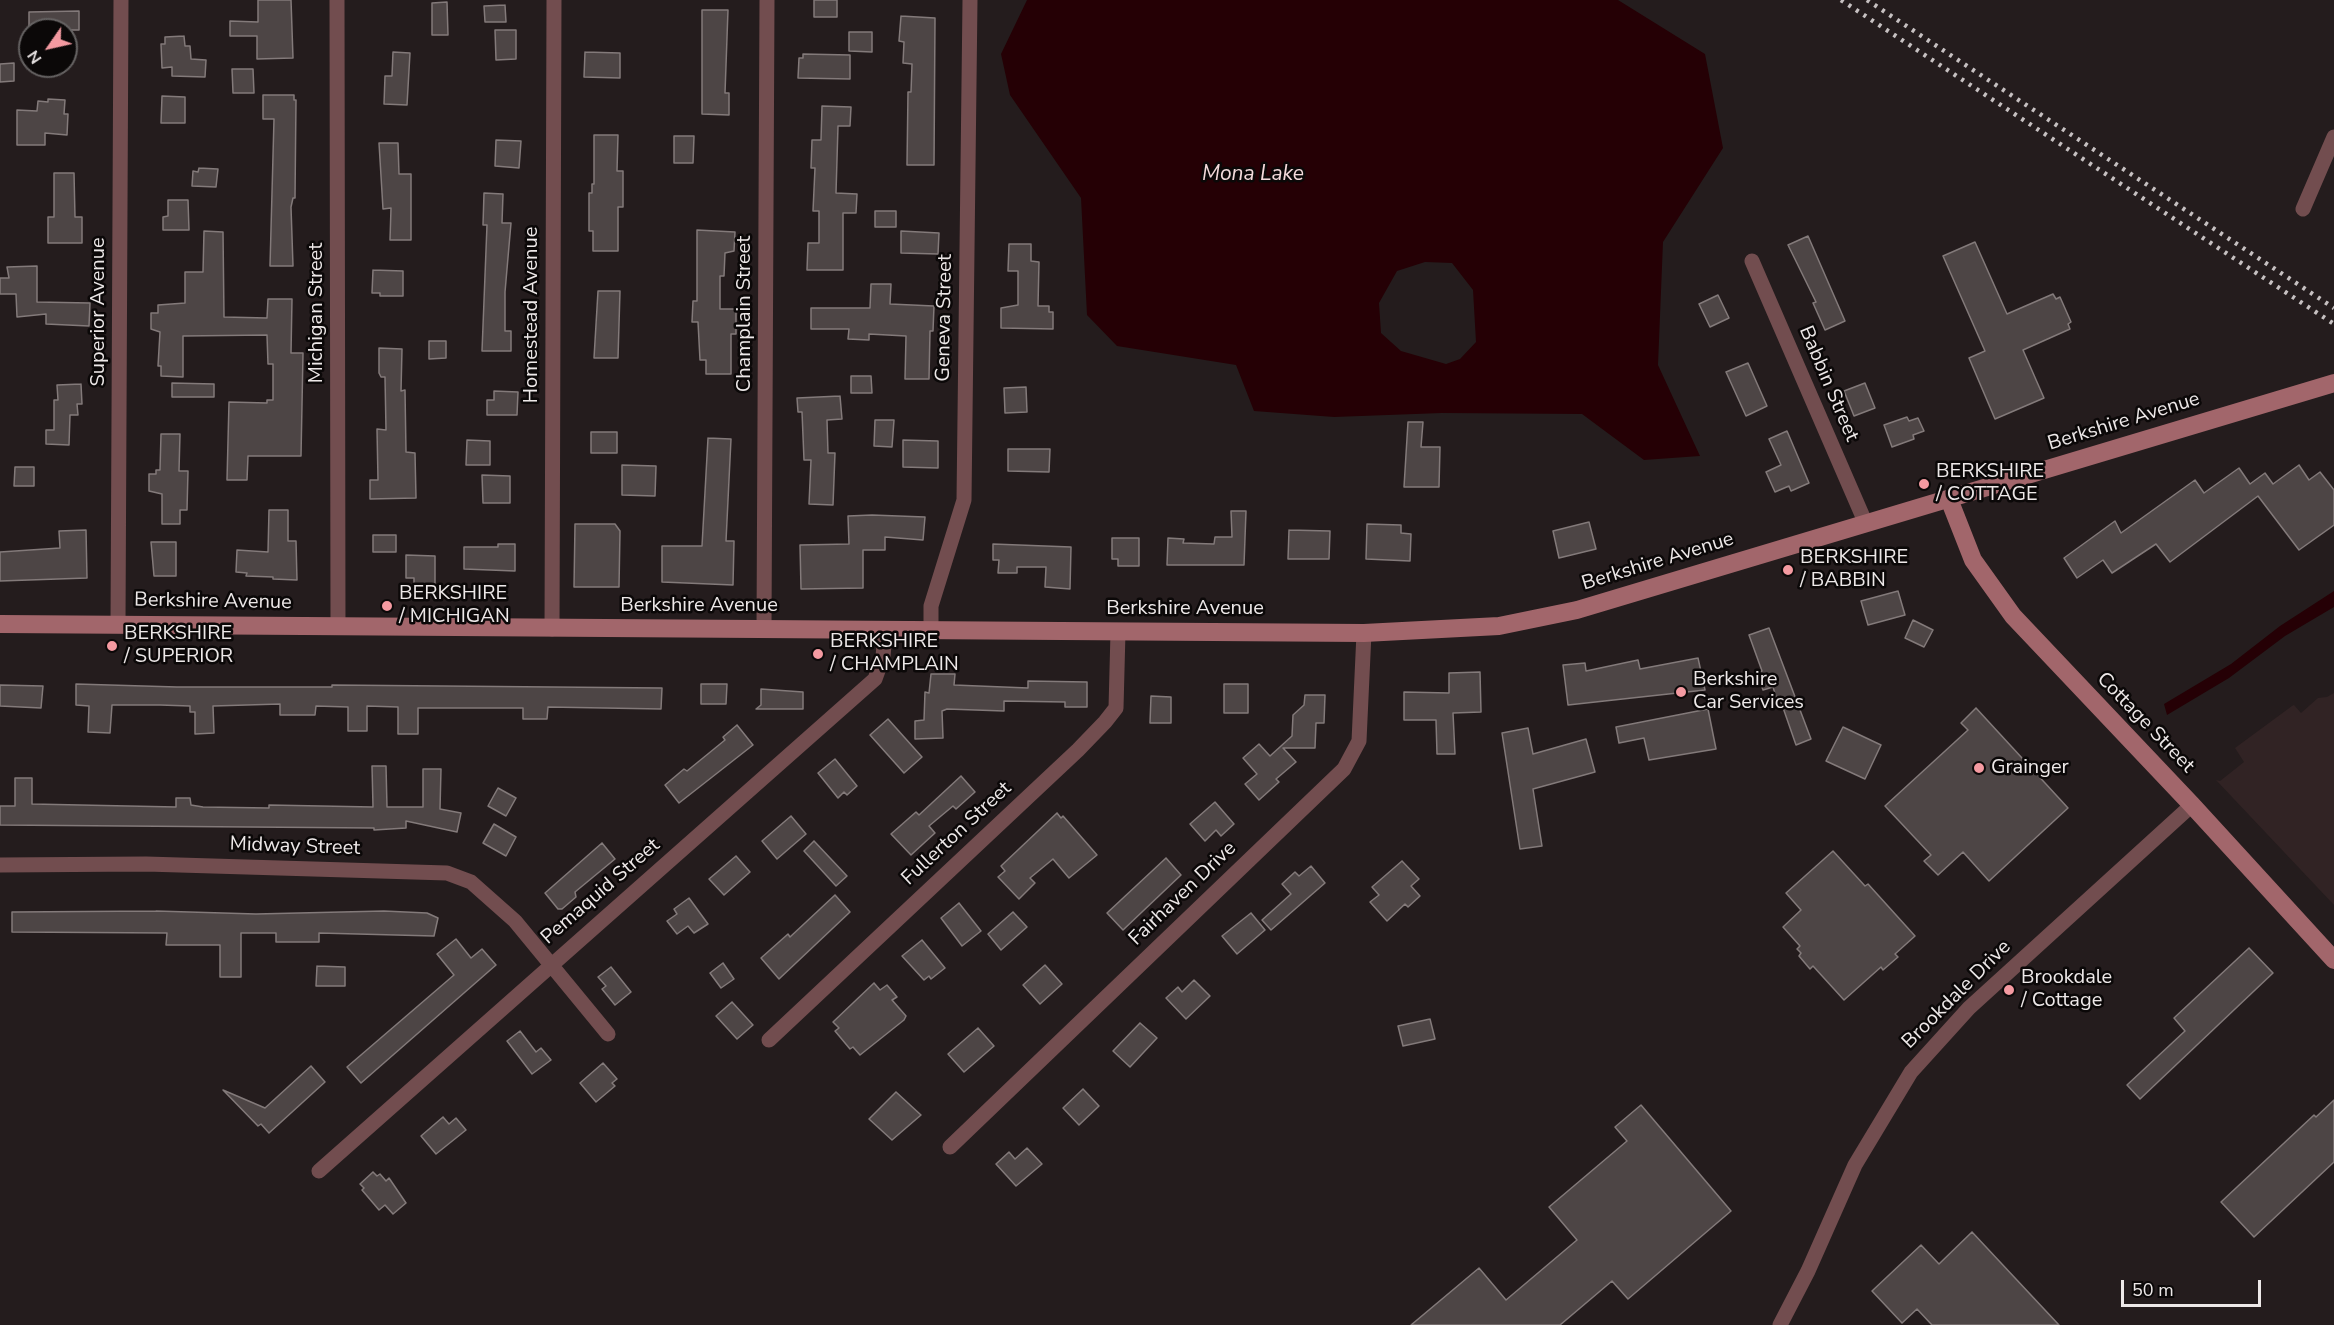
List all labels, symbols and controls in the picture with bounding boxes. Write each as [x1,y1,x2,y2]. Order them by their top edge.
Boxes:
north arrow [18,18,78,78]
text: N [22,46,47,68]
water label: Mona Lake [1202,162,1304,188]
street label: Homestead Avenue [520,227,544,403]
street label: Champlain Street [733,236,757,392]
street label: Superior Avenue [87,237,111,387]
street label: Michigan Street [305,243,329,383]
street label: Geneva Street [932,254,958,382]
street label: Babbin Street [1793,323,1863,445]
street label: Berkshire Avenue [2045,387,2203,457]
place label: BERKSHIRE / COTTAGE [1936,460,2044,507]
marker: BERKSHIRE / COTTAGE [1917,477,1931,491]
street label: Berkshire Avenue [1579,527,1737,597]
place label: BERKSHIRE / BABBIN [1800,546,1908,593]
marker: BERKSHIRE / BABBIN [1781,563,1795,577]
place label: BERKSHIRE / MICHIGAN [399,582,510,629]
street label: Berkshire Avenue [134,589,292,615]
street label: Berkshire Avenue [620,594,778,618]
street label: Berkshire Avenue [1106,597,1264,621]
marker: BERKSHIRE / MICHIGAN [380,599,394,613]
place label: BERKSHIRE / SUPERIOR [124,622,233,669]
place label: BERKSHIRE / CHAMPLAIN [830,630,959,677]
marker: BERKSHIRE / SUPERIOR [105,639,119,653]
marker: BERKSHIRE / CHAMPLAIN [811,647,825,661]
place label: Berkshire Car Services [1693,668,1804,715]
street label: Cottage Street [2091,668,2199,778]
marker: Berkshire Car Services [1674,685,1688,699]
place label: Grainger [1991,756,2069,780]
marker: Grainger [1972,761,1986,775]
street label: Fullerton Street [897,777,1017,891]
street label: Midway Street [229,833,361,861]
street label: Pemaquid Street [537,834,665,950]
street label: Fairhaven Drive [1124,837,1242,951]
street label: Brookdale Drive [1898,936,2016,1054]
place label: Brookdale / Cottage [2021,966,2112,1013]
marker: Brookdale / Cottage [2002,983,2016,997]
scale bar [2124,1268,2264,1306]
text: 50 m [2132,1278,2174,1302]

